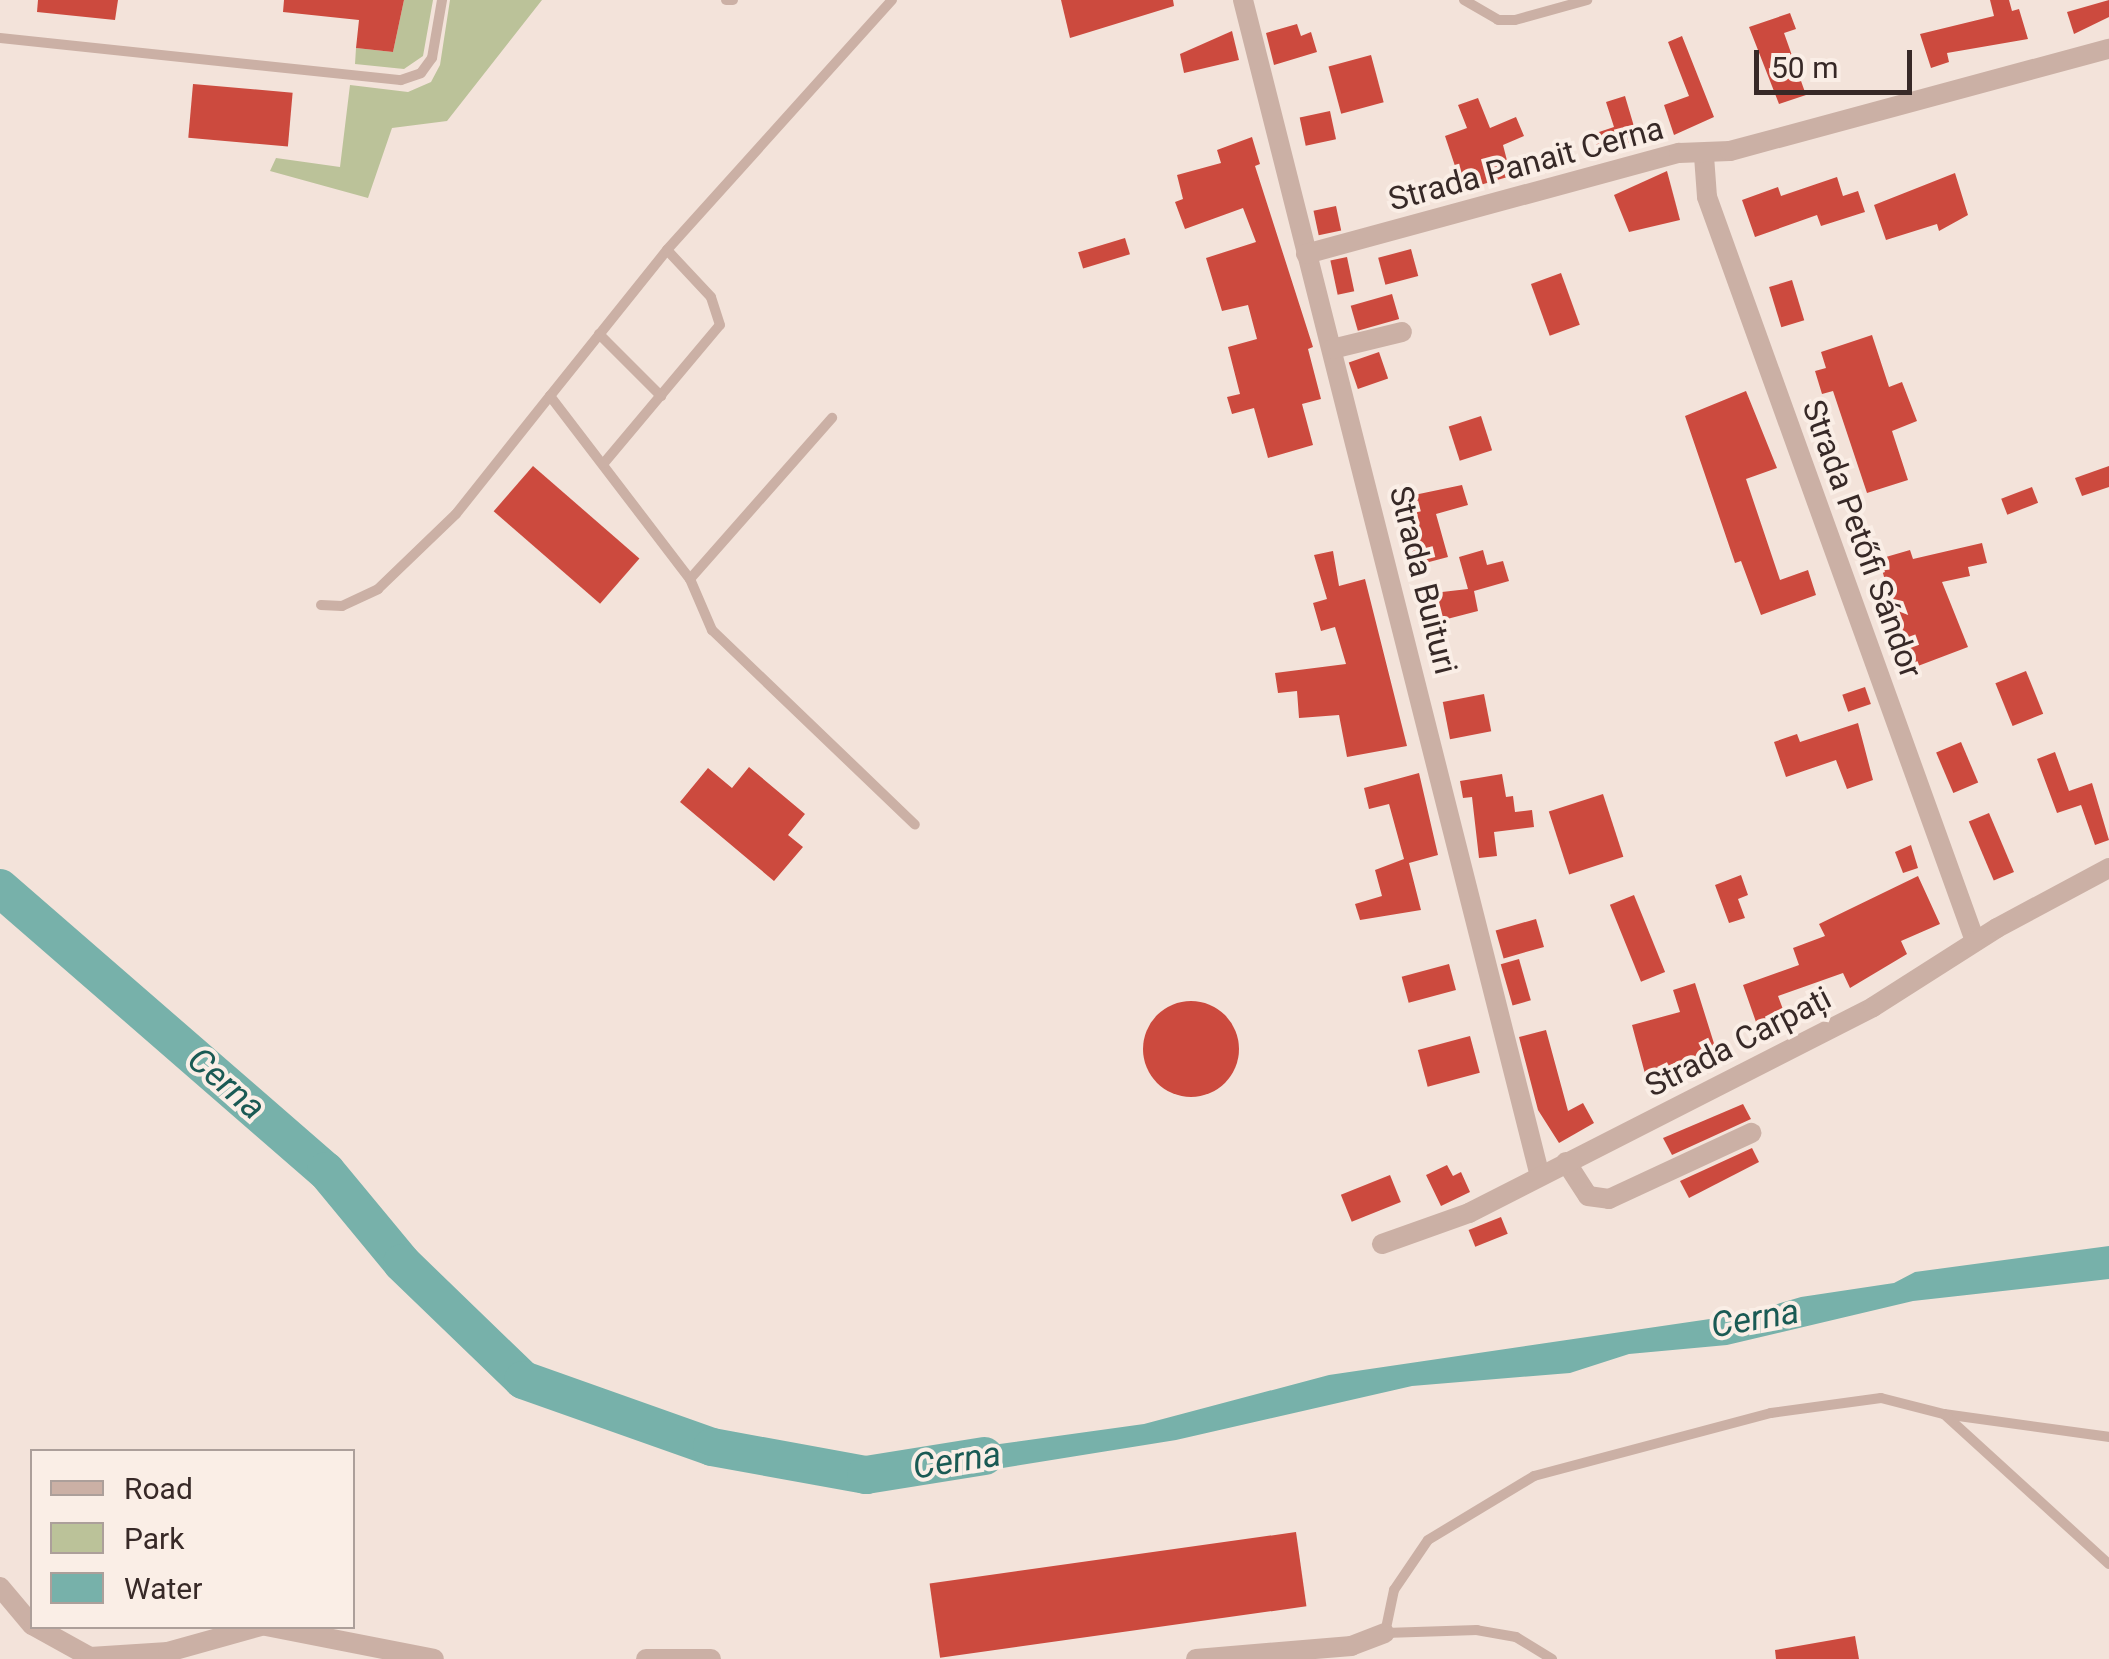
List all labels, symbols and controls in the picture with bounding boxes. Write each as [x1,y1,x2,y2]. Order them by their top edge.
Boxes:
scale bar [1759,30,1916,92]
text: 50 m [1771,50,1838,85]
street label: Strada Panait Cerna [1384,109,1668,219]
street label: Strada Petőfi Sándor [1794,395,1930,683]
street label: Strada Buituri [1381,482,1465,678]
street label: Strada Carpați [1639,979,1837,1105]
water label: Cerna [179,1039,273,1129]
water label: Cerna [1708,1291,1802,1347]
water label: Cerna [910,1433,1004,1489]
legend [30,1449,355,1629]
text: Road [124,1471,193,1506]
text: Park [124,1521,184,1556]
text: Water [124,1571,202,1606]

